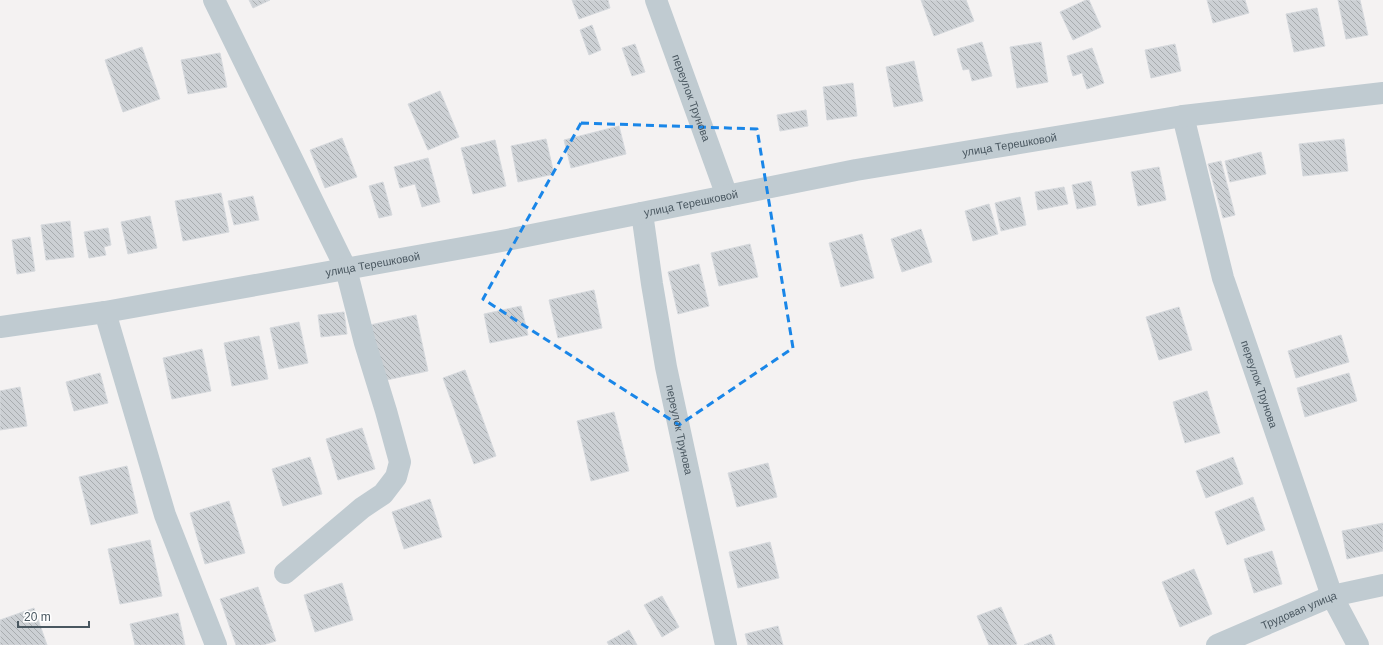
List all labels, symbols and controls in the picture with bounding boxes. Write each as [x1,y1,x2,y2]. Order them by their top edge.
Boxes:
street label: переулок Трунова [670,53,713,144]
street label: улица Терешковой [961,131,1058,158]
street label: улица Терешковой [643,188,739,218]
street label: улица Терешковой [324,250,421,278]
street label: переулок Трунова [1239,339,1280,430]
street label: переулок Трунова [664,384,695,477]
street label: Трудовая улица [1259,589,1339,632]
scale bar [18,603,89,629]
text: 20 m [24,610,51,624]

